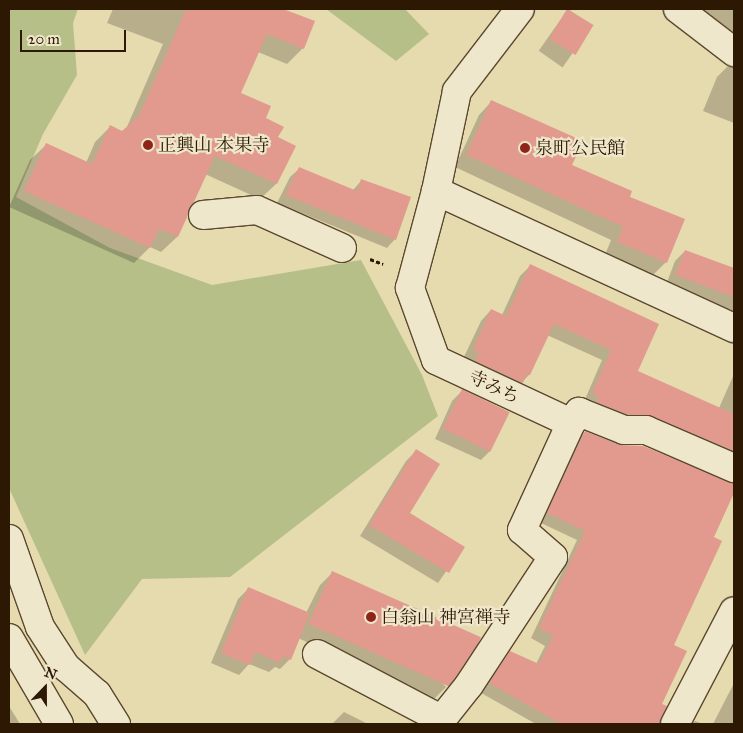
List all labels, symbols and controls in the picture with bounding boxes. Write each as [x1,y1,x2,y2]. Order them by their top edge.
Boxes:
scale bar [22,20,129,52]
text: 20 m [28,30,60,48]
place label: 正興山 本果寺 [158,134,270,156]
place label: 泉町公民館 [535,137,625,159]
marker: 正興山 本果寺 [142,139,154,151]
marker: 泉町公民館 [519,142,531,154]
street label: 寺みち [465,366,523,408]
place label: 白翁山 神宮禅寺 [381,606,511,628]
marker: 白翁山 神宮禅寺 [365,611,377,623]
north arrow [20,663,70,713]
text: N [42,664,59,684]

